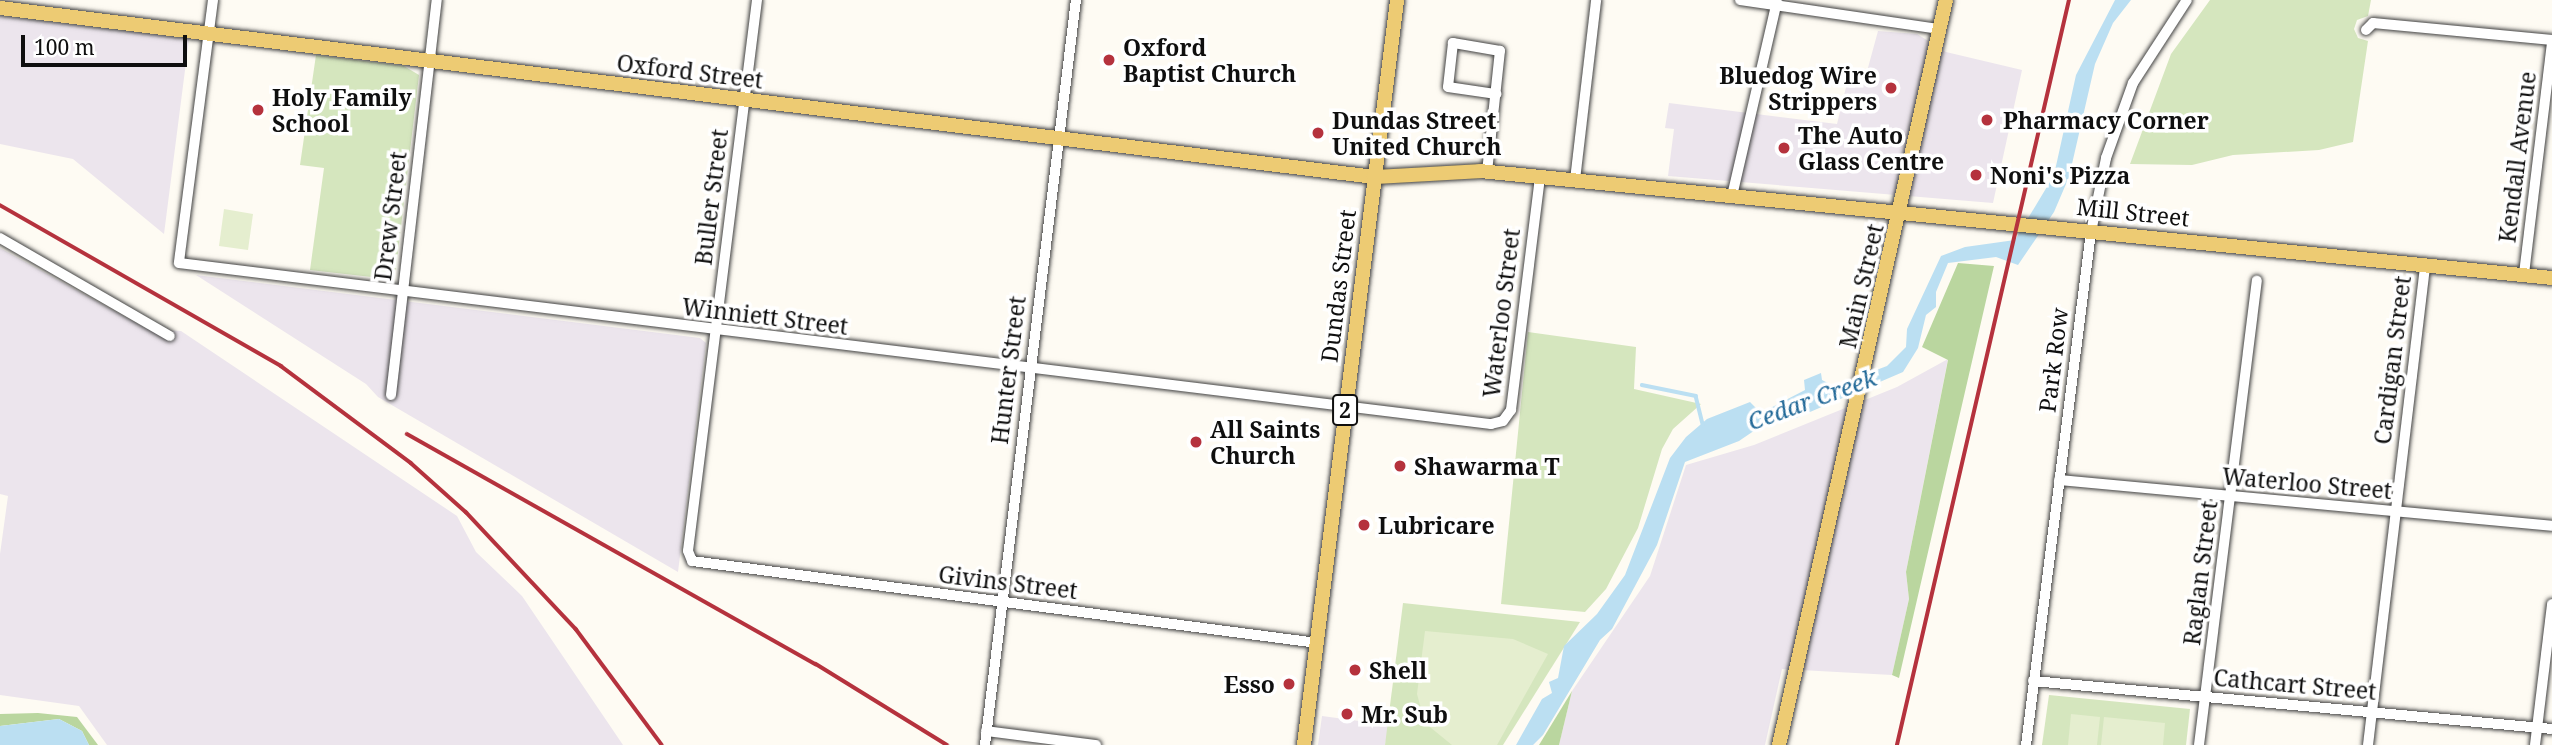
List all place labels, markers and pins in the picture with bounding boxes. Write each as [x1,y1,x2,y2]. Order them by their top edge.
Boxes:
place label: Oxford Baptist Church [1123,33,1296,87]
marker: Oxford Baptist Church [1101,52,1117,68]
place label: Bluedog Wire Strippers [1719,61,1877,115]
marker: Bluedog Wire Strippers [1883,80,1899,96]
place label: Holy Family School [272,83,412,137]
marker: Holy Family School [250,102,266,118]
place label: Dundas Street United Church [1332,106,1502,160]
place label: Pharmacy Corner [2003,106,2209,134]
marker: Pharmacy Corner [1977,110,1997,130]
place label: The Auto Glass Centre [1798,121,1944,175]
marker: Dundas Street United Church [1310,125,1326,141]
marker: The Auto Glass Centre [1776,140,1792,156]
place label: Noni's Pizza [1990,161,2130,189]
marker: Noni's Pizza [1968,167,1984,183]
place label: All Saints Church [1210,415,1320,469]
marker: All Saints Church [1188,434,1204,450]
place label: Shawarma T [1414,452,1559,480]
marker: Shawarma T [1392,458,1408,474]
place label: Lubricare [1378,511,1495,539]
marker: Lubricare [1356,517,1372,533]
place label: Shell [1369,656,1427,684]
marker: Shell [1347,662,1363,678]
place label: Esso [1224,670,1275,698]
marker: Esso [1281,676,1297,692]
place label: Mr. Sub [1361,700,1448,728]
marker: Mr. Sub [1339,706,1355,722]

